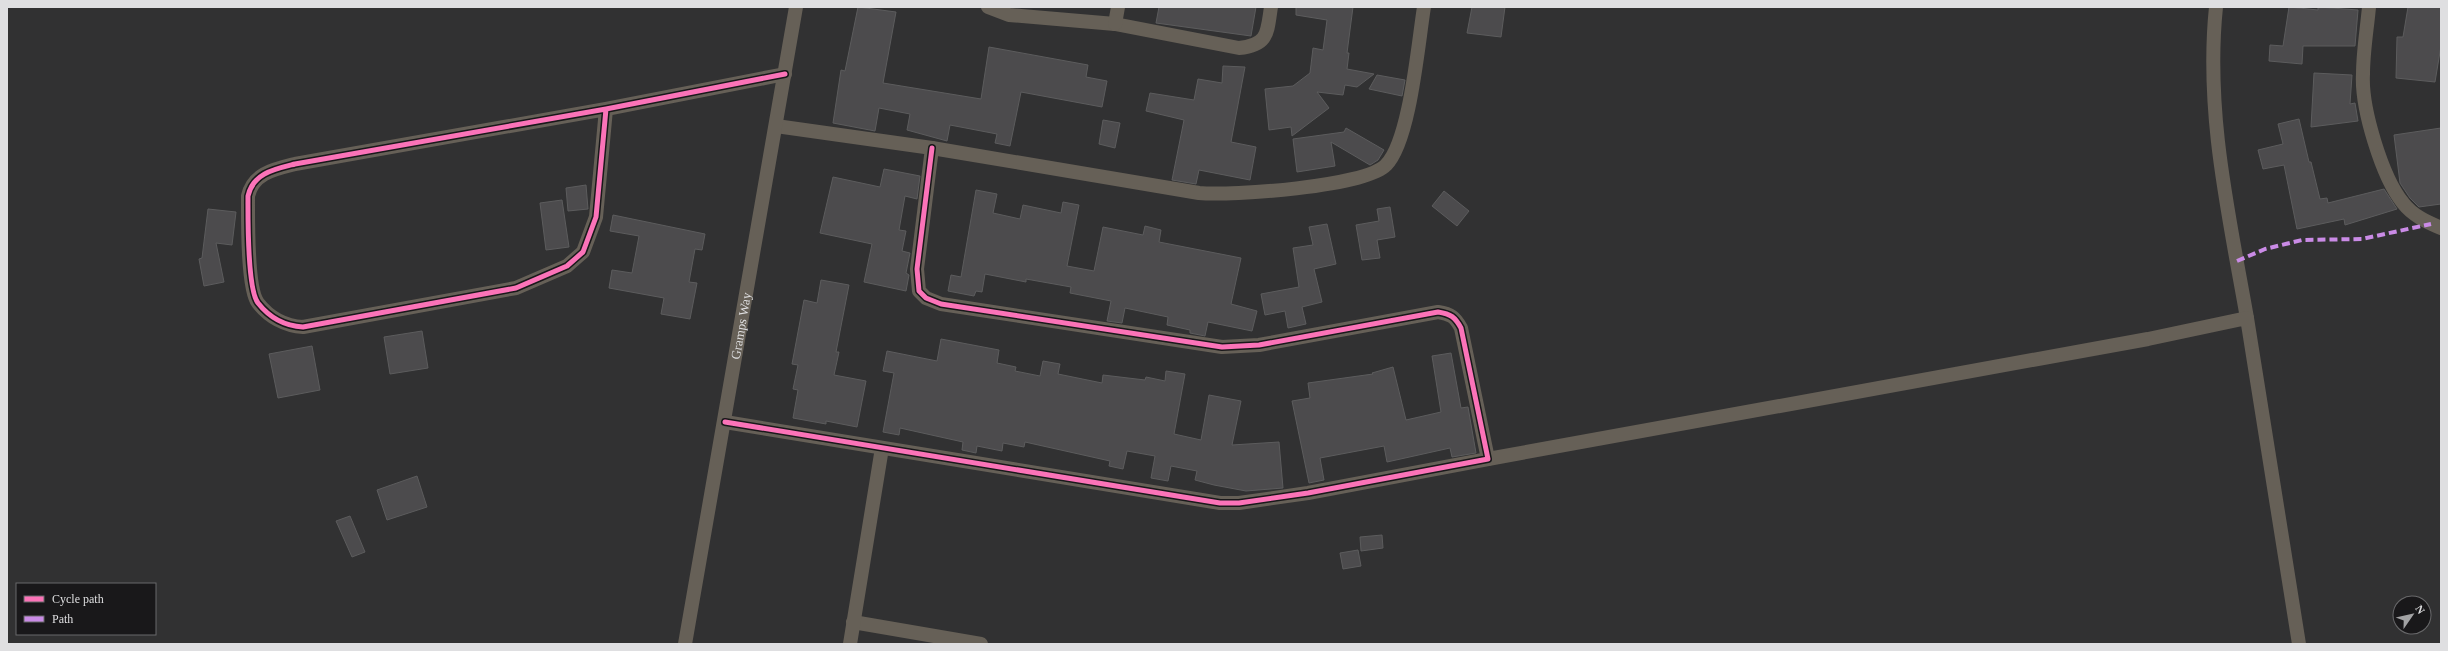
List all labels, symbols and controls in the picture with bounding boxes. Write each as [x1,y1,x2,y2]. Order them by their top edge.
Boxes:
street label: Gramps Way [727,291,754,360]
legend [16,583,156,635]
text: Cycle path [52,592,104,606]
north arrow [2392,595,2432,635]
text: N [2413,603,2428,616]
text: Path [52,612,73,626]

